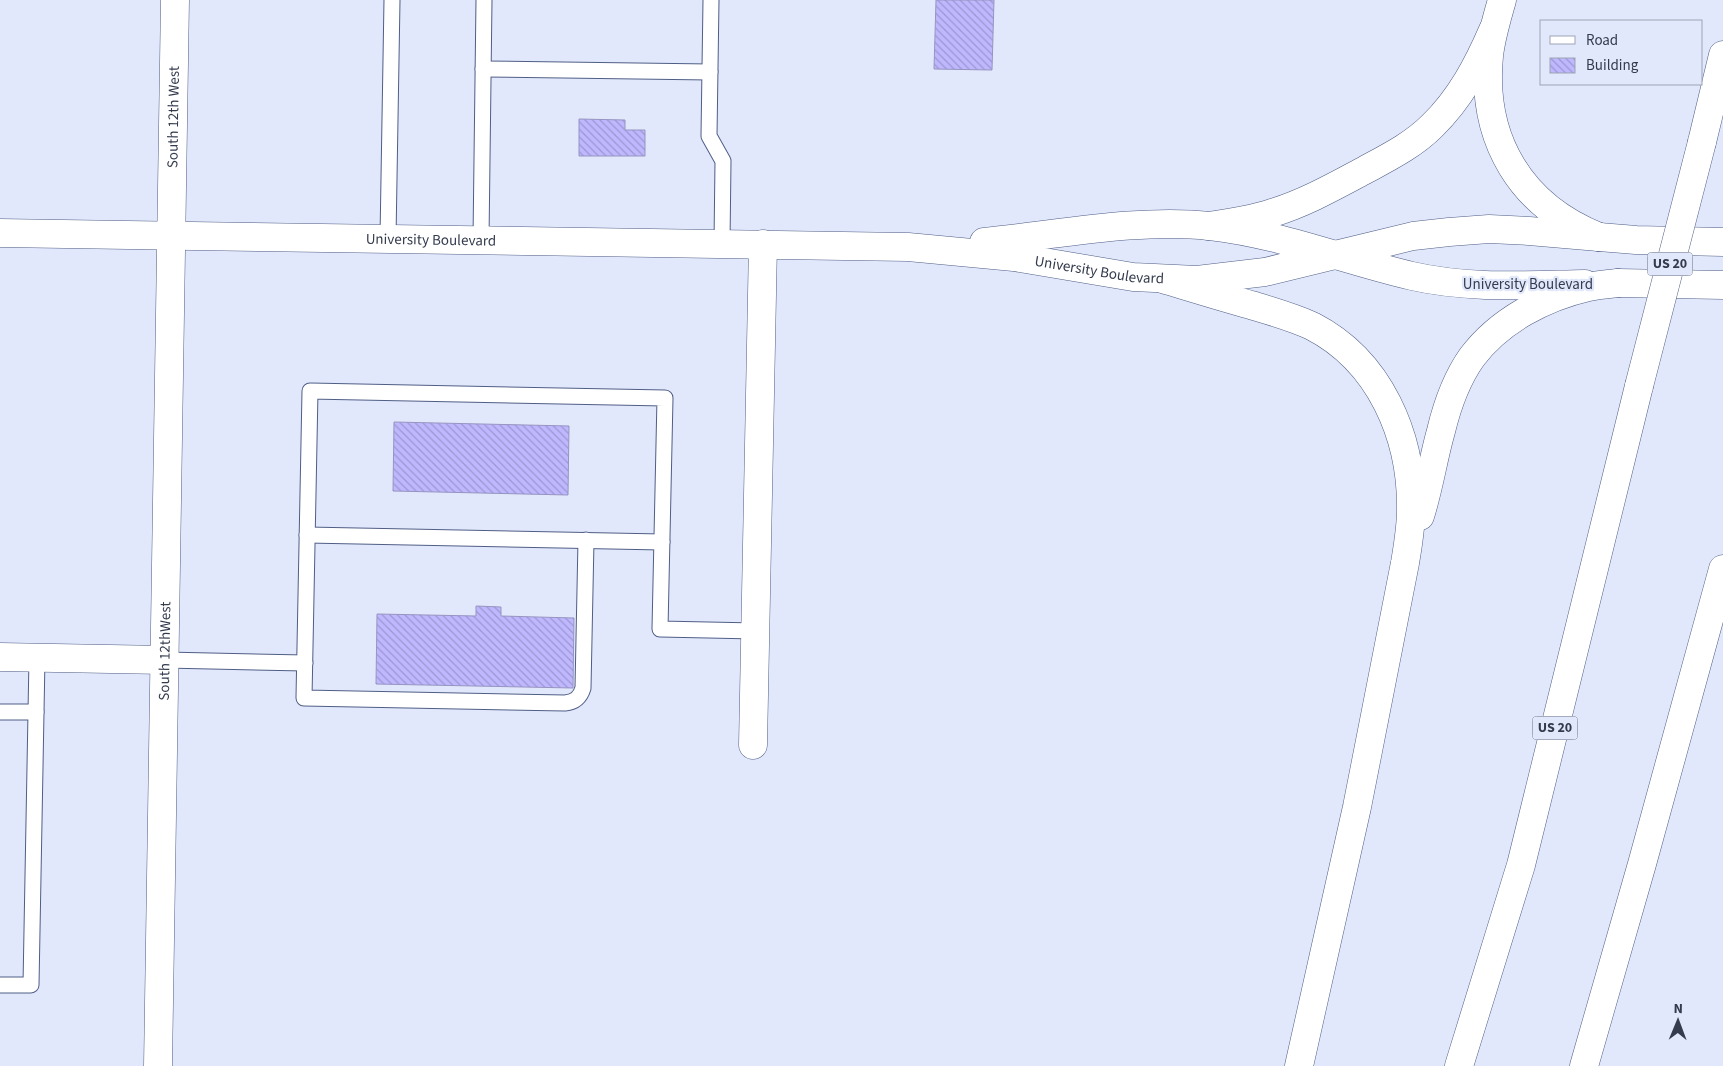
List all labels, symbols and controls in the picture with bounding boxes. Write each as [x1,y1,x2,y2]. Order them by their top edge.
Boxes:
legend [1540,20,1703,85]
text: Road [1586,30,1618,51]
text: Building [1586,55,1639,76]
street label: South 12th West [162,66,184,168]
street label: University Boulevard [366,228,496,251]
street label: University Boulevard [1033,250,1164,289]
road number: US 20 [1648,252,1692,276]
street label: University Boulevard [1463,274,1593,295]
street label: South 12thWest [153,601,176,701]
road number: US 20 [1532,716,1578,740]
north arrow [1653,996,1703,1046]
text: N [1673,999,1683,1019]

